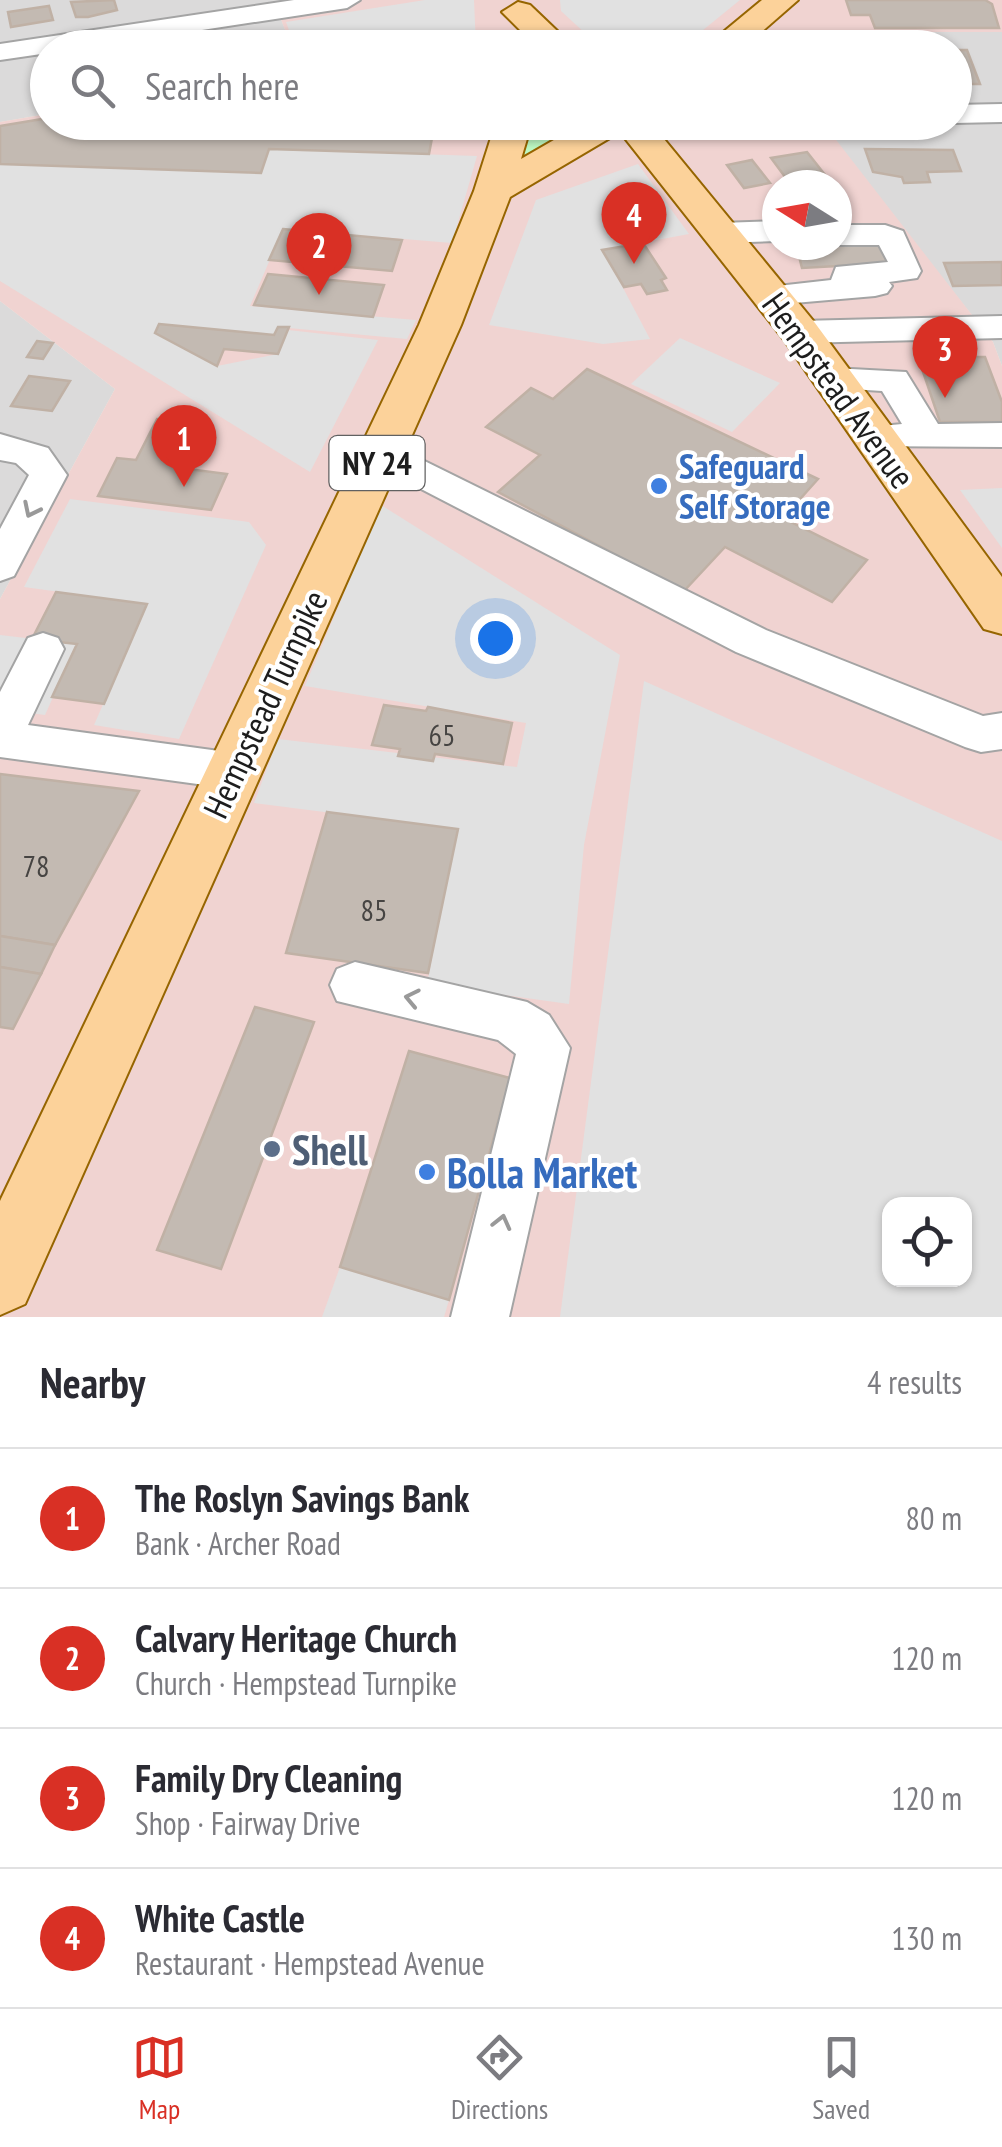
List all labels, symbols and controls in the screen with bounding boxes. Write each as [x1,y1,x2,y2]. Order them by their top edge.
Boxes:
search box [30,30,972,140]
icon: search [65,58,120,113]
text: Search here [145,61,299,110]
north arrow [762,170,852,260]
pin: 4 [602,182,666,264]
pin: 2 [286,212,352,295]
street label: Hempstead Avenue [752,283,926,497]
pin: 3 [912,316,978,398]
pin: 1 [152,404,216,487]
road number: NY 24 [330,436,424,490]
place label: Safeguard Self Storage [679,443,831,529]
marker: Safeguard Self Storage [648,475,670,497]
one-way arrow [23,500,43,518]
street label: Hempstead Turnpike [192,583,338,825]
your location [470,613,521,664]
house number: 65 [429,715,456,754]
house number: 78 [23,846,50,885]
house number: 85 [361,890,388,929]
one-way arrow [403,989,420,1010]
place label: Shell [292,1122,368,1177]
marker: Shell [261,1138,283,1160]
place label: Bolla Market [447,1145,637,1200]
marker: Bolla Market [416,1161,438,1183]
map controls [882,1197,972,1287]
button: locate [882,1197,972,1287]
one-way arrow [491,1214,512,1231]
text: Nearby [40,1355,145,1410]
text: 4 results [867,1361,962,1403]
text: The Roslyn Savings Bank [135,1473,469,1522]
text: 1 [65,1497,80,1539]
text: 80 m [906,1497,962,1539]
text: Bank · Archer Road [135,1522,341,1564]
text: Calvary Heritage Church [135,1613,457,1662]
text: 2 [65,1637,80,1679]
text: 120 m [891,1637,962,1679]
text: Church · Hempstead Turnpike [135,1662,457,1704]
text: Family Dry Cleaning [135,1753,402,1802]
text: 3 [65,1777,80,1819]
text: 120 m [891,1777,962,1819]
text: Shop · Fairway Drive [135,1802,360,1844]
text: White Castle [135,1893,305,1942]
text: 4 [65,1917,80,1959]
text: 130 m [891,1917,962,1959]
text: Restaurant · Hempstead Avenue [135,1942,485,1984]
tab: Map [132,2030,187,2127]
tab: Directions [451,2030,548,2127]
tab: Saved [812,2030,870,2127]

